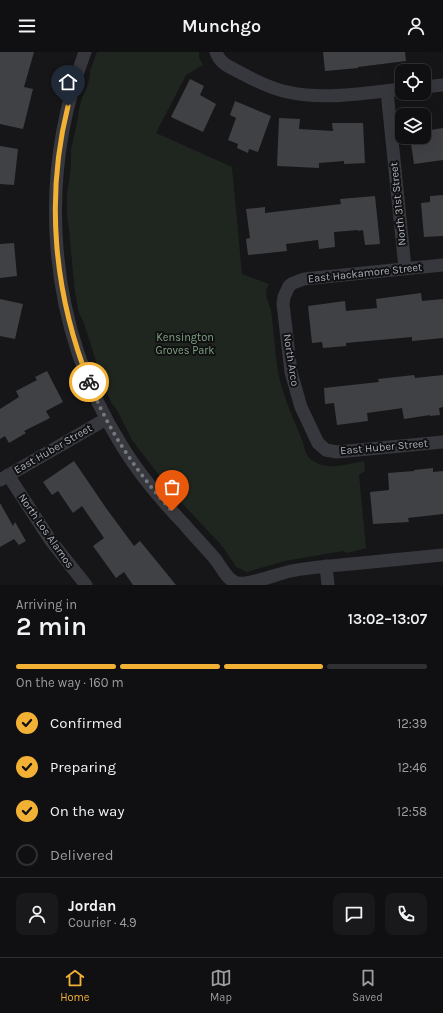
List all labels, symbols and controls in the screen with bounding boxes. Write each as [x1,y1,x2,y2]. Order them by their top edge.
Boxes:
icon: menu [16,15,38,37]
text: Munchgo [182,15,261,37]
icon: person [405,15,427,37]
map controls [395,64,431,144]
button: locate [395,64,431,100]
pin [51,65,85,106]
icon: home [57,71,79,93]
button: layers [395,108,431,144]
street label: North 31st Street [387,162,409,246]
street label: East Hackamore Street [307,261,423,285]
park label: Kensington Groves Park [156,331,214,357]
street label: North Arco [280,333,302,387]
courier [69,362,109,402]
icon: bike [78,371,100,393]
street label: East Huber Street [12,421,94,477]
street label: East Huber Street [340,437,428,457]
pin [155,470,189,511]
icon: bag [161,476,183,498]
street label: North Los Alamos [15,491,77,571]
text: Arriving in [16,597,77,612]
text: 13:02–13:07 [348,610,427,628]
text: 2 min [16,611,87,642]
text: On the way · 160 m [16,675,124,690]
icon: check [16,712,38,734]
text: Confirmed [50,714,122,732]
text: 12:39 [397,716,427,731]
icon: check [16,756,38,778]
text: Preparing [50,758,116,776]
text: 12:46 [397,760,427,775]
icon: check [16,800,38,822]
text: On the way [50,802,124,820]
text: 12:58 [397,804,427,819]
text: Delivered [50,846,114,864]
button: person [16,893,58,935]
button: chat [333,893,375,935]
button: phone [385,893,427,935]
text: Jordan [68,897,116,915]
text: Courier · 4.9 [68,915,137,930]
tab: Home [60,967,90,1004]
tab: Map [210,967,232,1004]
tab: Saved [352,967,383,1004]

